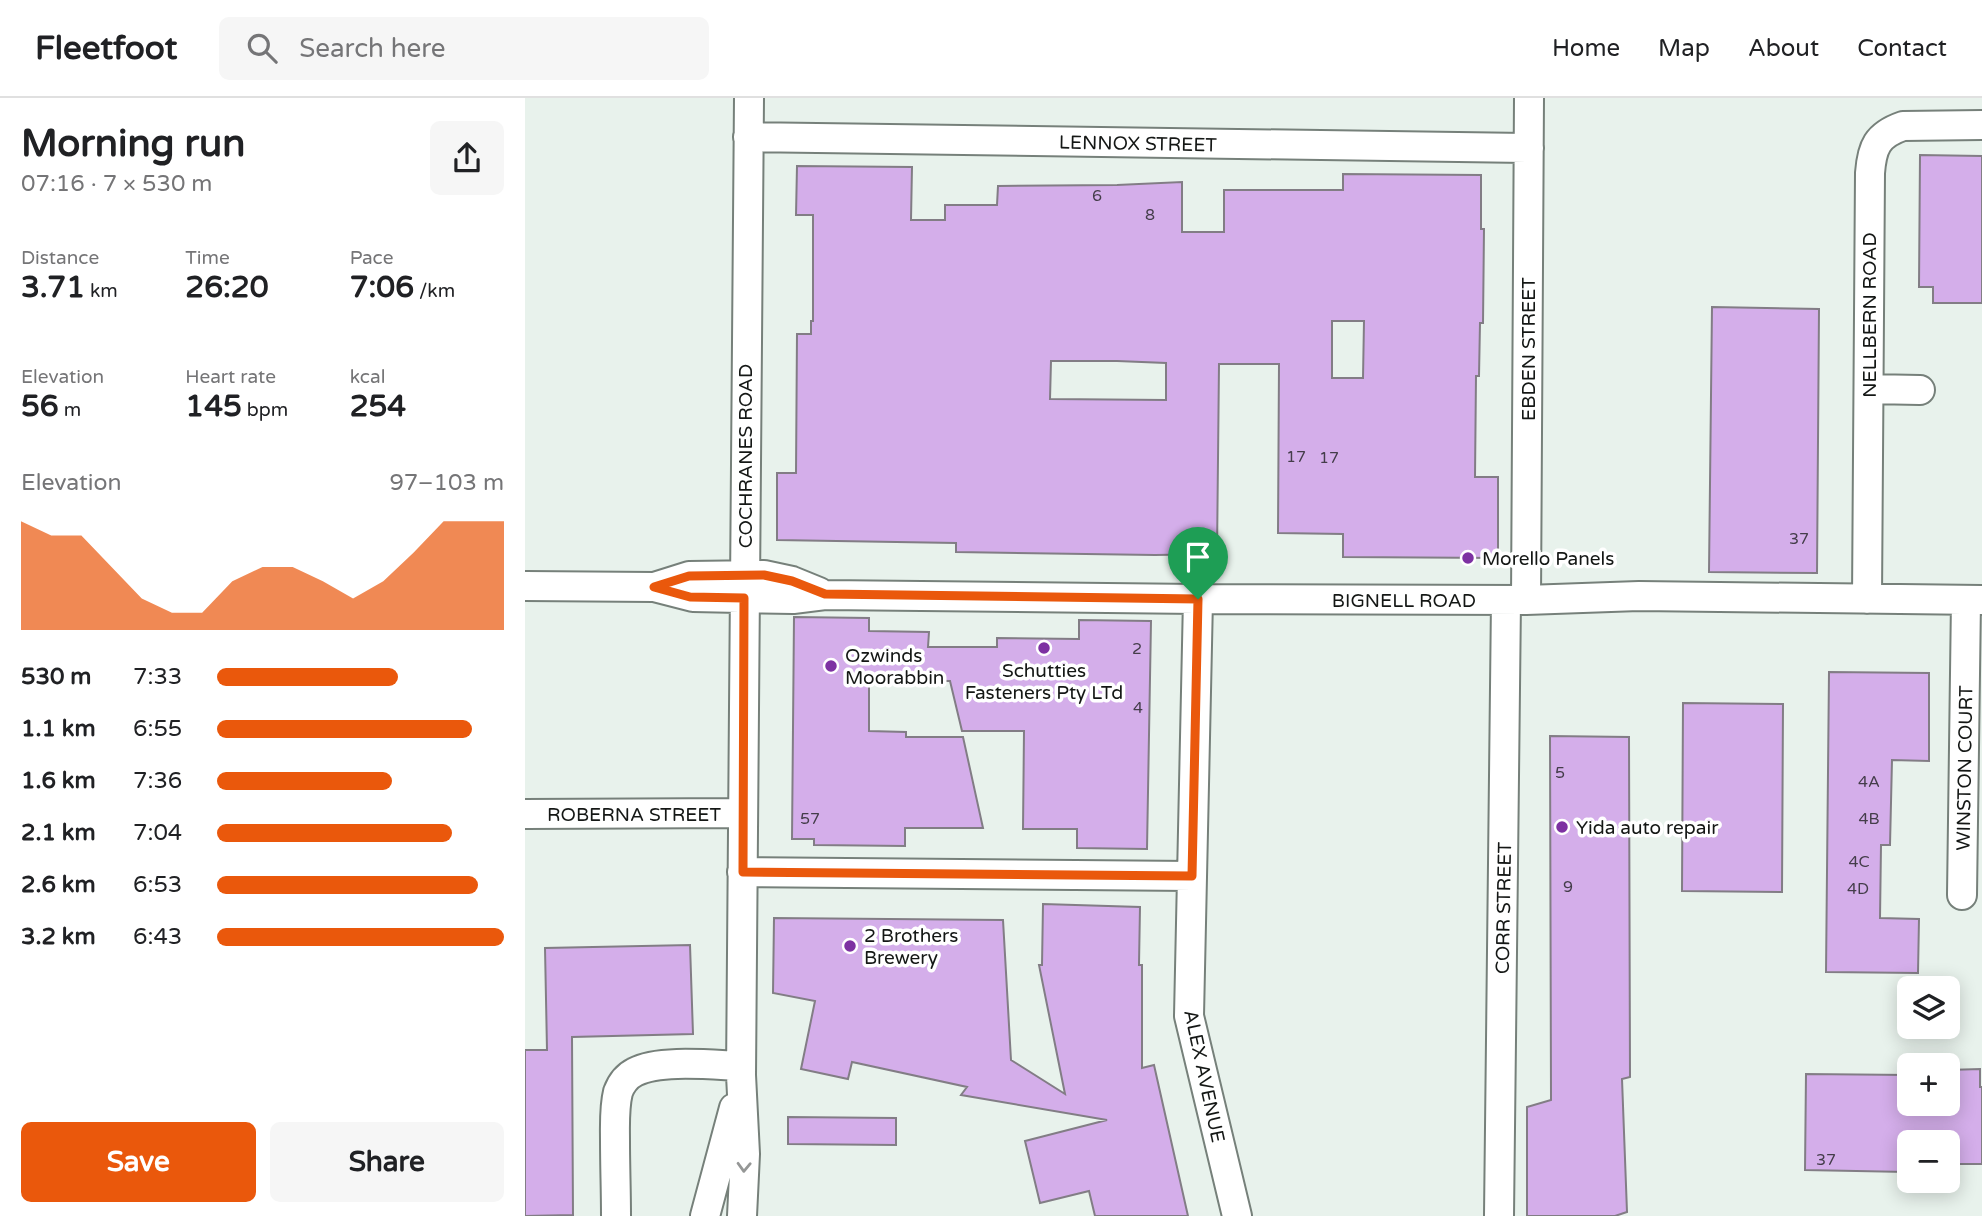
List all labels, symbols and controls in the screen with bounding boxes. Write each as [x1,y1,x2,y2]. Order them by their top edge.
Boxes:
search box [219,17,709,80]
text: Fleetfoot [35,29,177,68]
icon: search [243,29,281,67]
text: Search here [299,33,445,64]
text: Home [1552,34,1620,63]
text: Map [1658,34,1710,63]
text: About [1748,34,1819,63]
text: Contact [1857,34,1947,63]
text: Morning run [21,121,245,167]
button: share [430,121,504,195]
street label: LENNOX STREET [1059,132,1218,156]
text: 07:16 · 7 × 530 m [21,170,212,198]
house number: 6 [1092,186,1102,206]
house number: 8 [1145,205,1155,225]
street label: NELLBERN ROAD [1859,232,1881,398]
text: Distance [21,247,99,269]
text: Time [185,247,230,269]
text: Pace [350,247,393,269]
text: 3.71 [21,269,85,306]
text: 26:20 [185,269,269,306]
text: 7:06 [350,269,414,306]
street label: EBDEN STREET [1518,277,1540,421]
text: km [85,280,118,302]
text: /km [414,280,455,302]
street label: COCHRANES ROAD [735,364,757,548]
text: Elevation [21,366,104,388]
text: Heart rate [185,366,276,388]
text: kcal [350,366,385,388]
text: 56 [21,388,59,425]
text: 145 [185,388,242,425]
text: 254 [350,388,406,425]
text: m [59,399,81,421]
text: bpm [242,399,288,421]
house number: 17 [1286,447,1306,467]
house number: 17 [1319,448,1339,468]
text: Elevation [21,469,122,497]
text: 97–103 m [389,469,504,497]
pin [1168,527,1228,599]
house number: 37 [1789,529,1809,549]
icon: arrive [1179,538,1217,576]
place label: Morello Panels [1482,548,1614,570]
marker: Morello Panels [1460,550,1476,566]
street label: BIGNELL ROAD [1332,590,1476,612]
house number: 2 [1132,639,1142,659]
marker: Schutties Fasteners Pty LTd [1036,640,1052,656]
place label: Ozwinds Moorabbin [845,645,944,689]
marker: Ozwinds Moorabbin [823,658,839,674]
place label: Schutties Fasteners Pty LTd [965,660,1123,704]
text: 530 m [21,663,91,691]
text: 7:33 [133,663,182,691]
street label: WINSTON COURT [1953,685,1977,851]
house number: 4 [1133,698,1143,718]
text: 1.1 km [21,715,96,743]
text: 6:55 [133,715,182,743]
house number: 5 [1555,763,1565,783]
text: 1.6 km [21,767,96,795]
text: 7:36 [133,767,182,795]
house number: 4A [1858,772,1880,792]
street label: ROBERNA STREET [547,804,721,826]
house number: 57 [800,809,820,829]
house number: 4B [1858,809,1880,829]
place label: Yida auto repair [1576,817,1719,839]
text: 2.1 km [21,819,96,847]
text: 7:04 [133,819,182,847]
marker: Yida auto repair [1554,819,1570,835]
street label: CORR STREET [1492,841,1516,974]
house number: 4C [1848,852,1870,872]
text: 2.6 km [21,871,96,899]
text: 6:53 [133,871,182,899]
house number: 9 [1563,877,1573,897]
house number: 4D [1847,879,1869,899]
text: 3.2 km [21,923,96,951]
text: 6:43 [133,923,182,951]
place label: 2 Brothers Brewery [864,925,958,969]
marker: 2 Brothers Brewery [842,938,858,954]
map controls [1897,976,1960,1193]
button: layers [1897,976,1960,1039]
street label: ALEX AVENUE [1179,1008,1229,1145]
button: + [1897,1053,1960,1116]
button: Save [21,1122,256,1202]
button: Share [270,1122,504,1202]
button: − [1897,1130,1960,1193]
house number: 37 [1816,1150,1836,1170]
one-way arrow [737,1162,752,1173]

